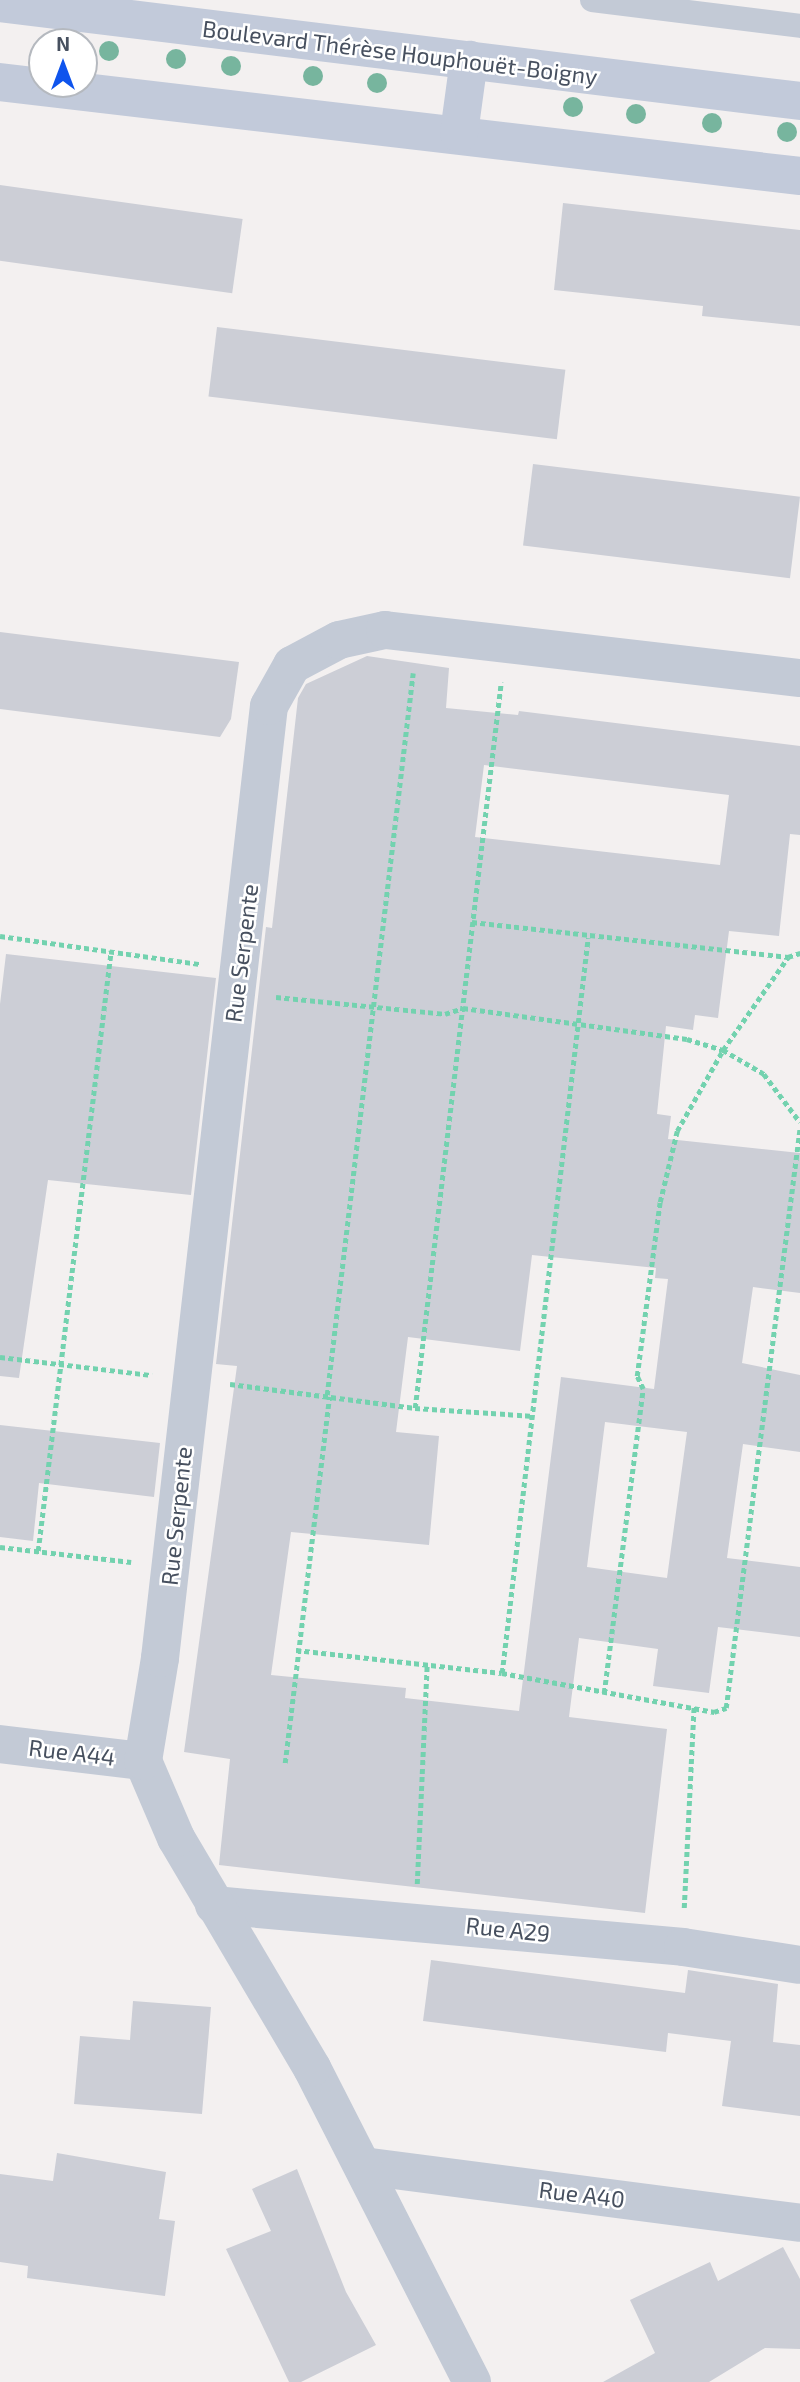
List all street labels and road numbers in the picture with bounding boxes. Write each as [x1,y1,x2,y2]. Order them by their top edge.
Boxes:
street label: Boulevard Thérèse Houphouët-Boigny [201,14,599,90]
street label: Rue Serpente [219,882,263,1024]
street label: Rue Serpente [155,1445,197,1587]
street label: Rue A44 [27,1733,117,1771]
street label: Rue A29 [464,1911,552,1947]
street label: Rue A40 [537,2175,627,2213]

